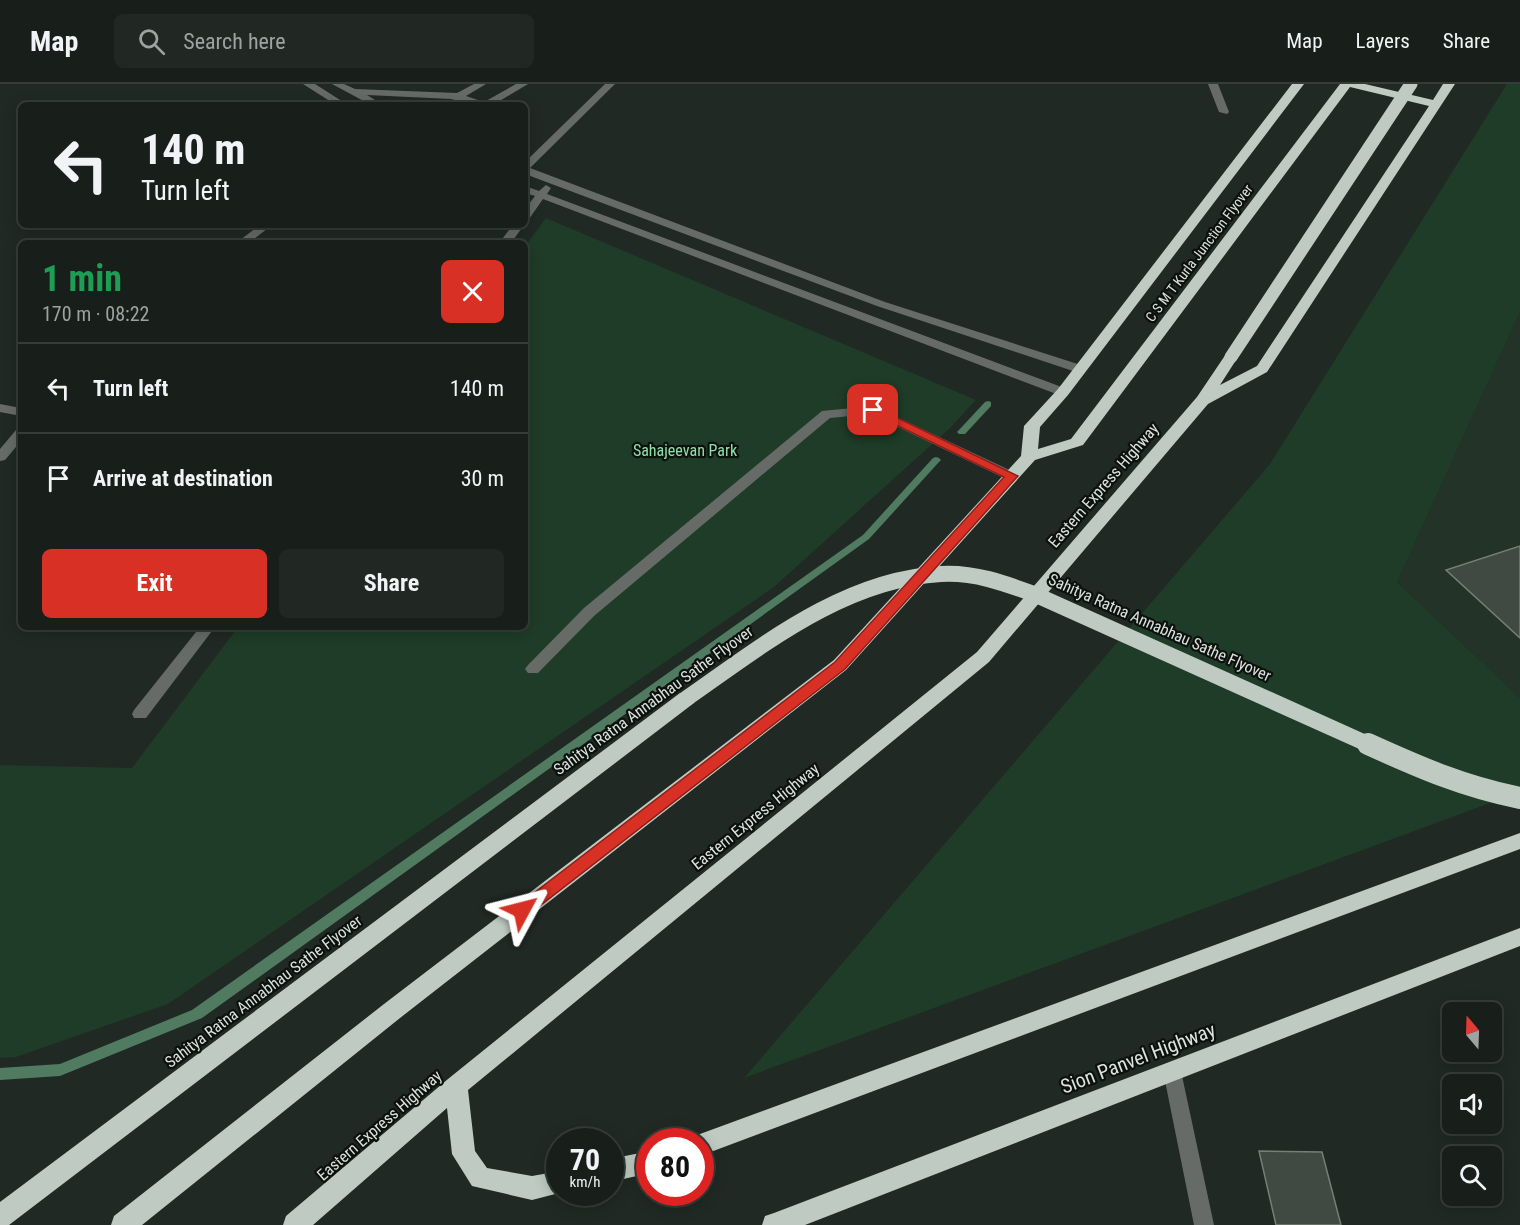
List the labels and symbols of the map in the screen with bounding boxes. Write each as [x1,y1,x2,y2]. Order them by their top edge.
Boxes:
street label: C S M T Kurla Junction Flyover [1142,181,1256,325]
pin [847,384,898,435]
street label: Eastern Express Highway [1044,419,1163,551]
park label: Sahajeevan Park [633,441,738,460]
street label: Sahitya Ratna Annabhau Sathe Flyover [1046,570,1274,685]
street label: Sahitya Ratna Annabhau Sathe Flyover [550,622,757,779]
street label: Eastern Express Highway [688,759,823,874]
position arrow [490,878,554,942]
street label: Sahitya Ratna Annabhau Sathe Flyover [161,911,366,1072]
north arrow [1442,1002,1502,1062]
street label: Sion Panvel Highway [1057,1017,1219,1099]
street label: Eastern Express Highway [313,1066,446,1185]
speed limit sign: 80 [636,1128,714,1206]

